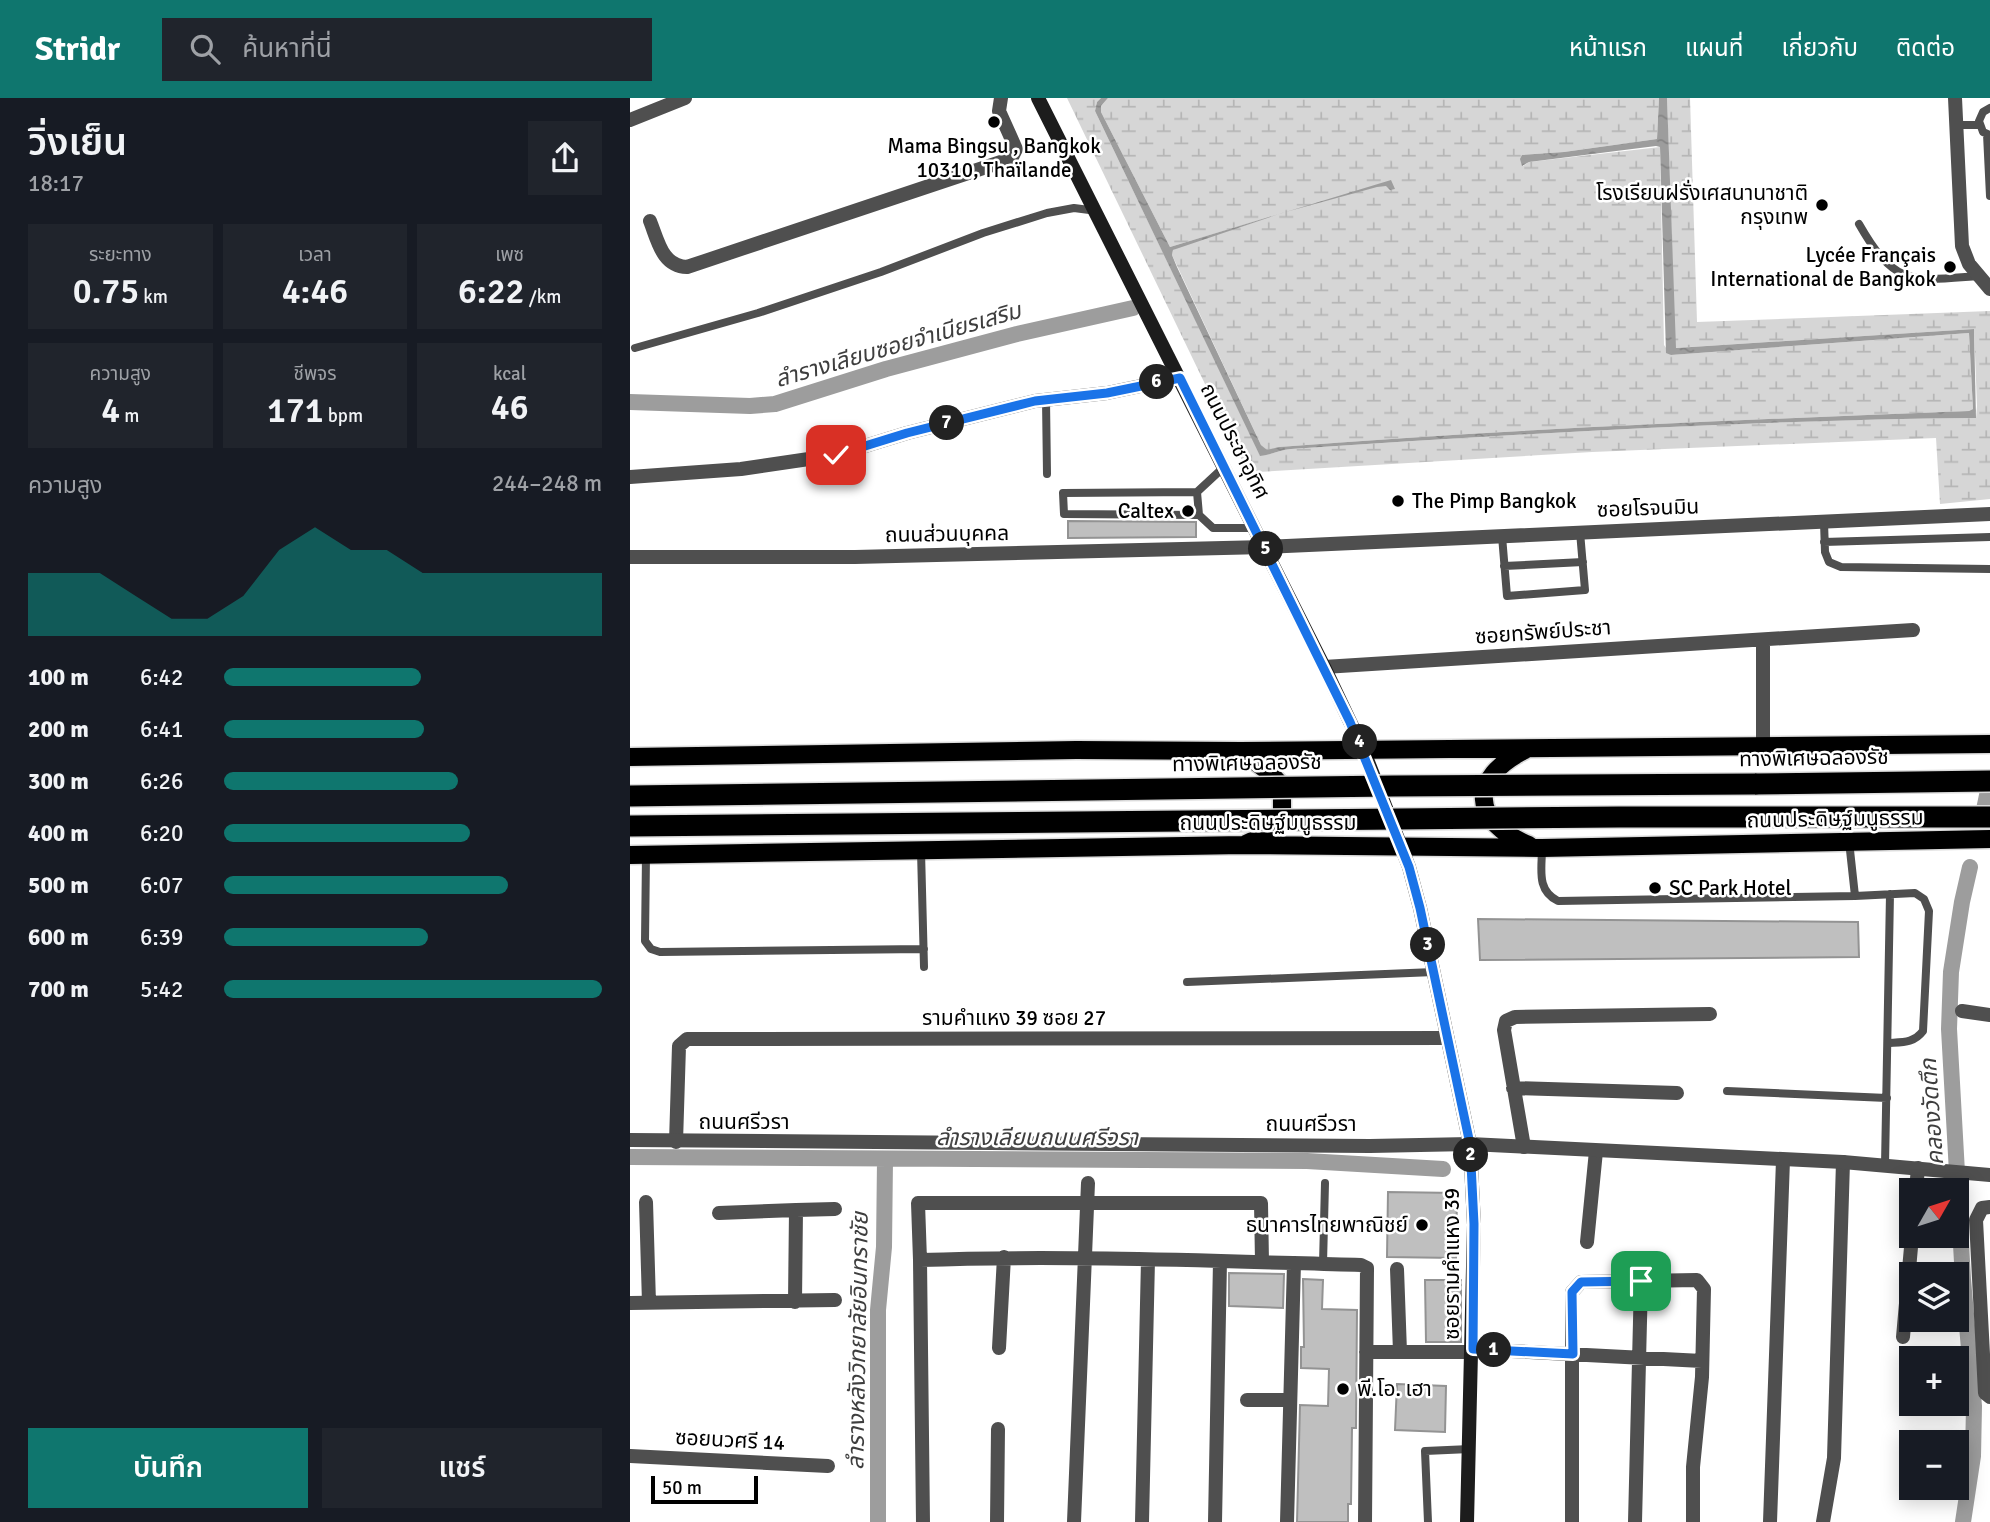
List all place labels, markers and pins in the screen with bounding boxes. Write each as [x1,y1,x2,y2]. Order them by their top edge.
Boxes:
marker: Mama Bingsu , Bangkok 10310, Thaïlande [986,114,1002,130]
place label: Mama Bingsu , Bangkok 10310, Thaïlande [887,133,1101,183]
place label: โรงเรียนฝรั่งเศสนานาชาติ กรุงเทพ [1596,179,1808,230]
marker: โรงเรียนฝรั่งเศสนานาชาติ กรุงเทพ [1814,197,1830,213]
place label: Lycée Français International de Bangkok [1710,242,1936,292]
marker: Lycée Français International de Bangkok [1942,259,1958,275]
pin: 6 [1140,364,1174,400]
pin: 7 [930,406,964,440]
pin [806,425,866,485]
place label: The Pimp Bangkok [1412,488,1577,514]
marker: The Pimp Bangkok [1390,493,1406,509]
place label: Caltex [1118,498,1174,524]
marker: Caltex [1180,503,1196,519]
pin: 5 [1248,532,1284,566]
pin: 4 [1342,724,1378,760]
place label: SC Park Hotel [1669,875,1792,901]
marker: SC Park Hotel [1647,880,1663,896]
pin: 3 [1410,928,1446,962]
pin: 2 [1454,1138,1488,1172]
place label: ธนาคารไทยพาณิชย์ [1246,1212,1408,1238]
marker: ธนาคารไทยพาณิชย์ [1414,1217,1430,1233]
pin [1611,1251,1671,1311]
pin: 1 [1476,1332,1512,1368]
place label: พี.โอ. เฮา [1357,1376,1432,1402]
marker: พี.โอ. เฮา [1335,1381,1351,1397]

